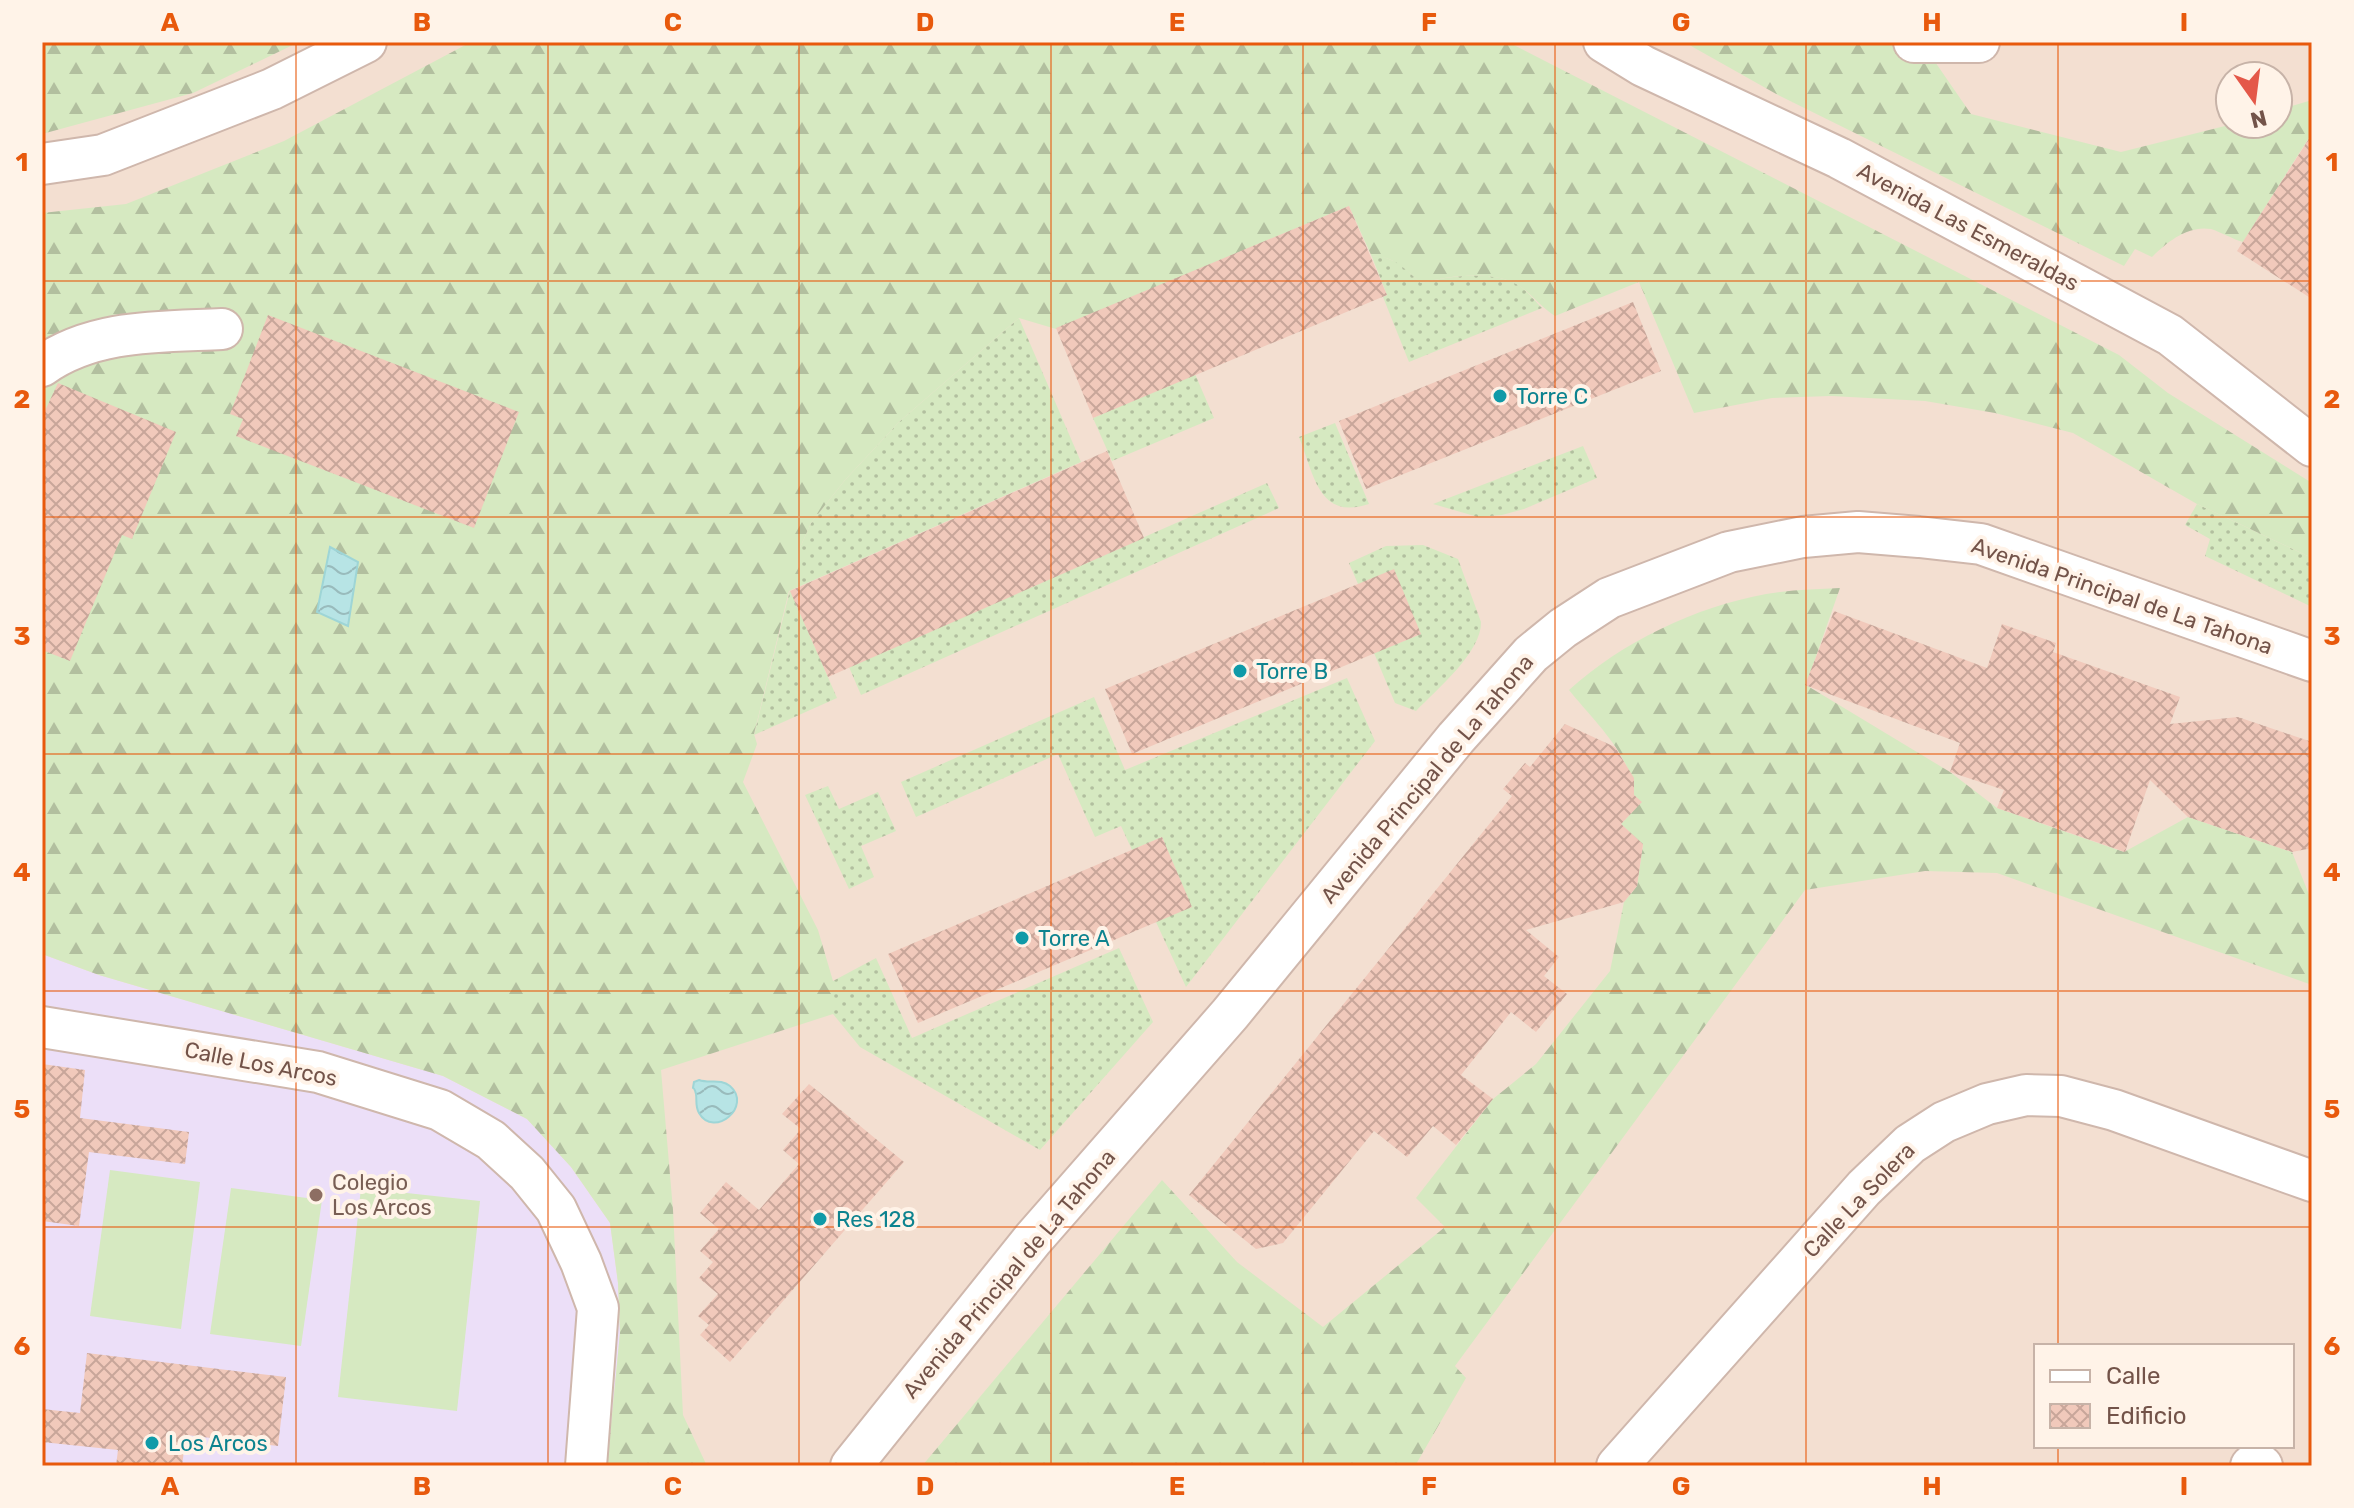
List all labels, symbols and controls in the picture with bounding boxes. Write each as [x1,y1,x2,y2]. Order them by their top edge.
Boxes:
text: A [161,7,180,38]
text: B [413,7,431,38]
text: C [664,7,682,38]
text: D [916,7,934,38]
text: E [1169,7,1185,38]
text: F [1421,7,1437,38]
text: G [1672,7,1690,38]
text: H [1922,7,1942,38]
text: I [2180,7,2188,38]
north arrow [2214,60,2294,140]
text: N [2248,104,2270,134]
text: 1 [16,147,28,178]
text: 1 [2326,147,2338,178]
street label: Avenida Las Esmeraldas [1853,157,2083,297]
place label: Torre C [1516,383,1588,410]
text: 2 [14,384,30,415]
text: 2 [2324,384,2340,415]
marker: Torre C [1491,387,1509,405]
street label: Avenida Principal de La Tahona [1968,532,2276,660]
text: 3 [13,621,31,652]
text: 3 [2323,621,2341,652]
street label: Avenida Principal de La Tahona [1315,649,1539,909]
place label: Torre B [1256,658,1328,685]
marker: Torre B [1231,662,1249,680]
text: 4 [13,857,31,888]
text: 4 [2323,857,2341,888]
place label: Torre A [1038,925,1110,952]
marker: Torre A [1013,929,1031,947]
street label: Calle Los Arcos [182,1036,340,1092]
text: 5 [14,1094,30,1125]
text: 5 [2324,1094,2340,1125]
street label: Calle La Solera [1797,1137,1921,1263]
street label: Avenida Principal de La Tahona [897,1144,1121,1404]
place label: Colegio Los Arcos [332,1169,432,1221]
marker: Colegio Los Arcos [307,1186,325,1204]
place label: Res 128 [836,1206,916,1233]
marker: Res 128 [811,1210,829,1228]
text: 6 [14,1331,31,1362]
text: 6 [2324,1331,2341,1362]
legend [2034,1344,2294,1448]
text: Calle [2106,1362,2160,1390]
text: Edificio [2106,1402,2187,1430]
place label: Los Arcos [168,1430,268,1457]
marker: Los Arcos [143,1434,161,1452]
text: A [161,1471,180,1502]
text: B [413,1471,431,1502]
text: C [664,1471,682,1502]
text: D [916,1471,934,1502]
text: E [1169,1471,1185,1502]
text: F [1421,1471,1437,1502]
text: G [1672,1471,1690,1502]
text: H [1922,1471,1942,1502]
text: I [2180,1471,2188,1502]

